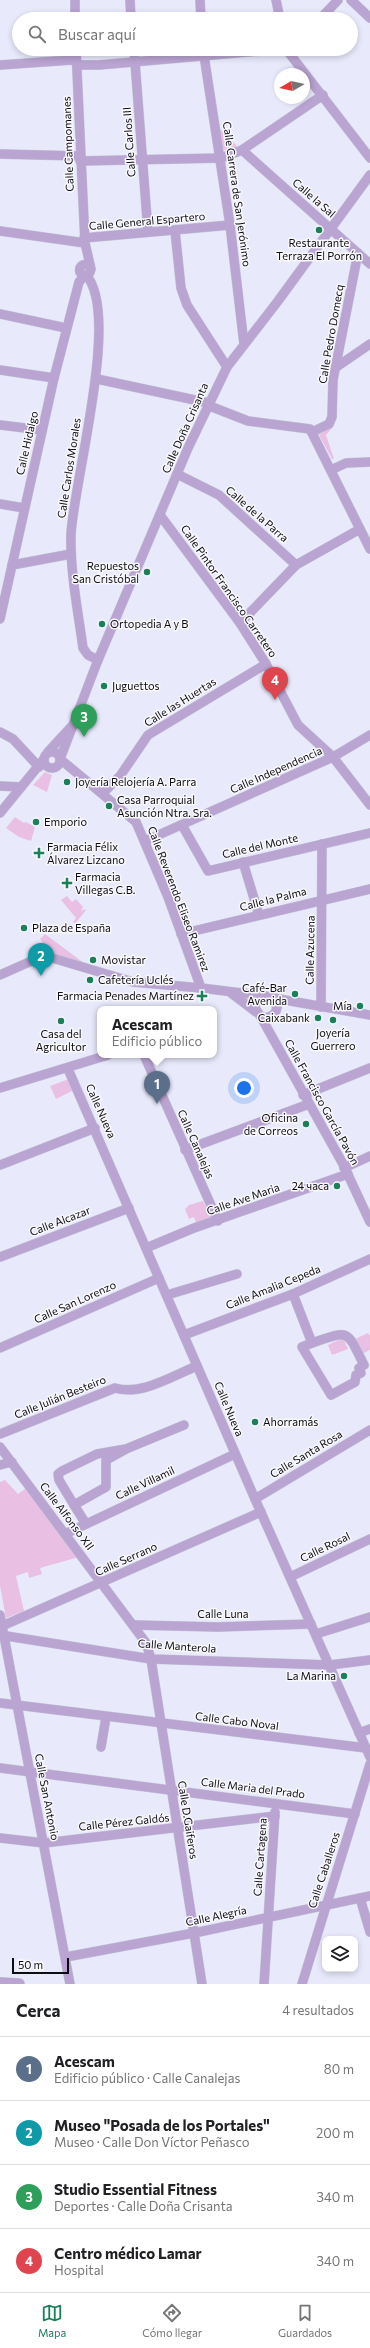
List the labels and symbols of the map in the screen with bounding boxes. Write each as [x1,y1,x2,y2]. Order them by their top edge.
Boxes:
north arrow [274,68,310,104]
street label: Calle Campomanes [59,96,76,192]
street label: Calle Carlos III [120,107,137,177]
street label: Calle Carrera de San Jerónimo [220,120,254,268]
street label: Calle la Sal [290,176,338,220]
street label: Calle General Espartero [88,209,206,232]
marker: Restaurante Terraza El Porrón [314,225,324,235]
place label: Restaurante Terraza El Porrón [276,236,362,262]
street label: Calle Pedro Domecq [315,283,346,385]
street label: Calle Doña Crisanta [159,381,210,475]
street label: Calle Hidalgo [13,409,40,476]
street label: Calle Carlos Morales [54,417,83,519]
street label: Calle de la Parra [223,483,291,544]
street label: Calle Pintor Francisco Carretero [179,522,281,660]
place label: Repuestos San Cristóbal [73,559,139,585]
marker: Repuestos San Cristóbal [142,567,152,577]
place label: Ortopedia A y B [110,617,188,630]
marker: Ortopedia A y B [97,619,107,629]
pin: 4 [262,667,288,700]
street label: Calle las Huertas [141,674,218,729]
place label: Juguettos [112,679,160,693]
marker: Juguettos [99,681,109,691]
pin: 3 [71,704,97,737]
street label: Calle Independencia [228,743,324,796]
place label: Joyería Relojería A. Parra [75,775,196,789]
marker: Joyería Relojería A. Parra [62,777,72,787]
place label: Casa Parroquial Asunción Ntra. Sra. [117,793,212,819]
marker: Casa Parroquial Asunción Ntra. Sra. [104,801,114,811]
place label: Emporio [44,815,87,828]
marker: Emporio [31,817,41,827]
street label: Calle Reverendo Eliseo Ramirez [146,824,213,974]
street label: Calle del Monte [221,830,299,861]
place label: Farmacia Félix Álvarez Lizcano [47,840,125,866]
marker: Farmacia Félix Álvarez Lizcano [34,848,44,858]
place label: Farmacia Villegas C.B. [75,870,136,896]
marker: Farmacia Villegas C.B. [62,878,72,888]
street label: Calle la Palma [238,884,308,913]
street label: Calle Azucena [302,915,317,985]
place label: Plaza de España [32,921,111,934]
marker: Plaza de España [19,923,29,933]
pin: 2 [28,943,54,976]
place label: Movistar [101,953,147,966]
marker: Movistar [88,955,98,965]
place label: Cafetería Uclés [98,973,173,986]
marker: Cafetería Uclés [85,975,95,985]
place label: Café-Bar Avenida [242,981,288,1007]
place label: Farmacia Penades Martínez [57,989,195,1002]
marker: Café-Bar Avenida [290,989,300,999]
marker: Farmacia Penades Martínez [197,991,207,1001]
place label: Mía [333,999,352,1012]
marker: Mía [355,1001,365,1011]
place label: Caixabank [258,1011,310,1024]
marker: Caixabank [313,1013,323,1023]
marker: Joyería Guerrero [328,1015,338,1025]
marker: Casa del Agricultor [56,1016,66,1026]
place label: Joyería Guerrero [310,1026,356,1052]
place label: Casa del Agricultor [36,1027,87,1053]
street label: Calle Francisco García Pavón [282,1037,362,1167]
pin: 1 [144,1071,170,1104]
your location [234,1078,254,1098]
street label: Calle Nueva [84,1082,119,1140]
street label: Calle Canalejas [175,1107,218,1180]
place label: Oficina de Correos [244,1111,298,1137]
marker: Oficina de Correos [301,1119,311,1129]
place label: 24 часа [292,1179,329,1192]
street label: Calle Ave Maria [205,1180,281,1217]
marker: 24 часа [332,1181,342,1191]
street label: Calle Alcazar [28,1203,93,1238]
street label: Calle Amalia Cepeda [224,1262,322,1311]
street label: Calle San Lorenzo [32,1277,118,1326]
street label: Calle Julián Besteiro [12,1372,108,1422]
street label: Calle Nueva [212,1379,247,1438]
place label: Ahorramás [263,1415,318,1428]
marker: Ahorramás [250,1417,260,1427]
street label: Calle Santa Rosa [267,1427,344,1480]
street label: Calle Villamil [113,1463,176,1502]
street label: Calle Alfonso XII [38,1479,97,1552]
street label: Calle Rosal [298,1529,352,1564]
street label: Calle Serrano [93,1539,159,1578]
street label: Calle Luna [197,1607,249,1620]
street label: Calle Manterola [137,1636,217,1655]
place label: La Marina [286,1669,336,1682]
marker: La Marina [339,1671,349,1681]
street label: Calle Cabo Noval [195,1709,280,1732]
street label: Calle San Antonio [33,1752,62,1842]
street label: Calle Maria del Prado [200,1775,306,1800]
street label: Calle D.Gaiferos [176,1780,201,1860]
street label: Calle Pérez Galdós [78,1810,170,1833]
street label: Calle Cartagena [250,1817,269,1897]
street label: Calle Caballeros [305,1830,342,1910]
street label: Calle Alegría [184,1903,248,1928]
scale bar [12,1956,69,1975]

